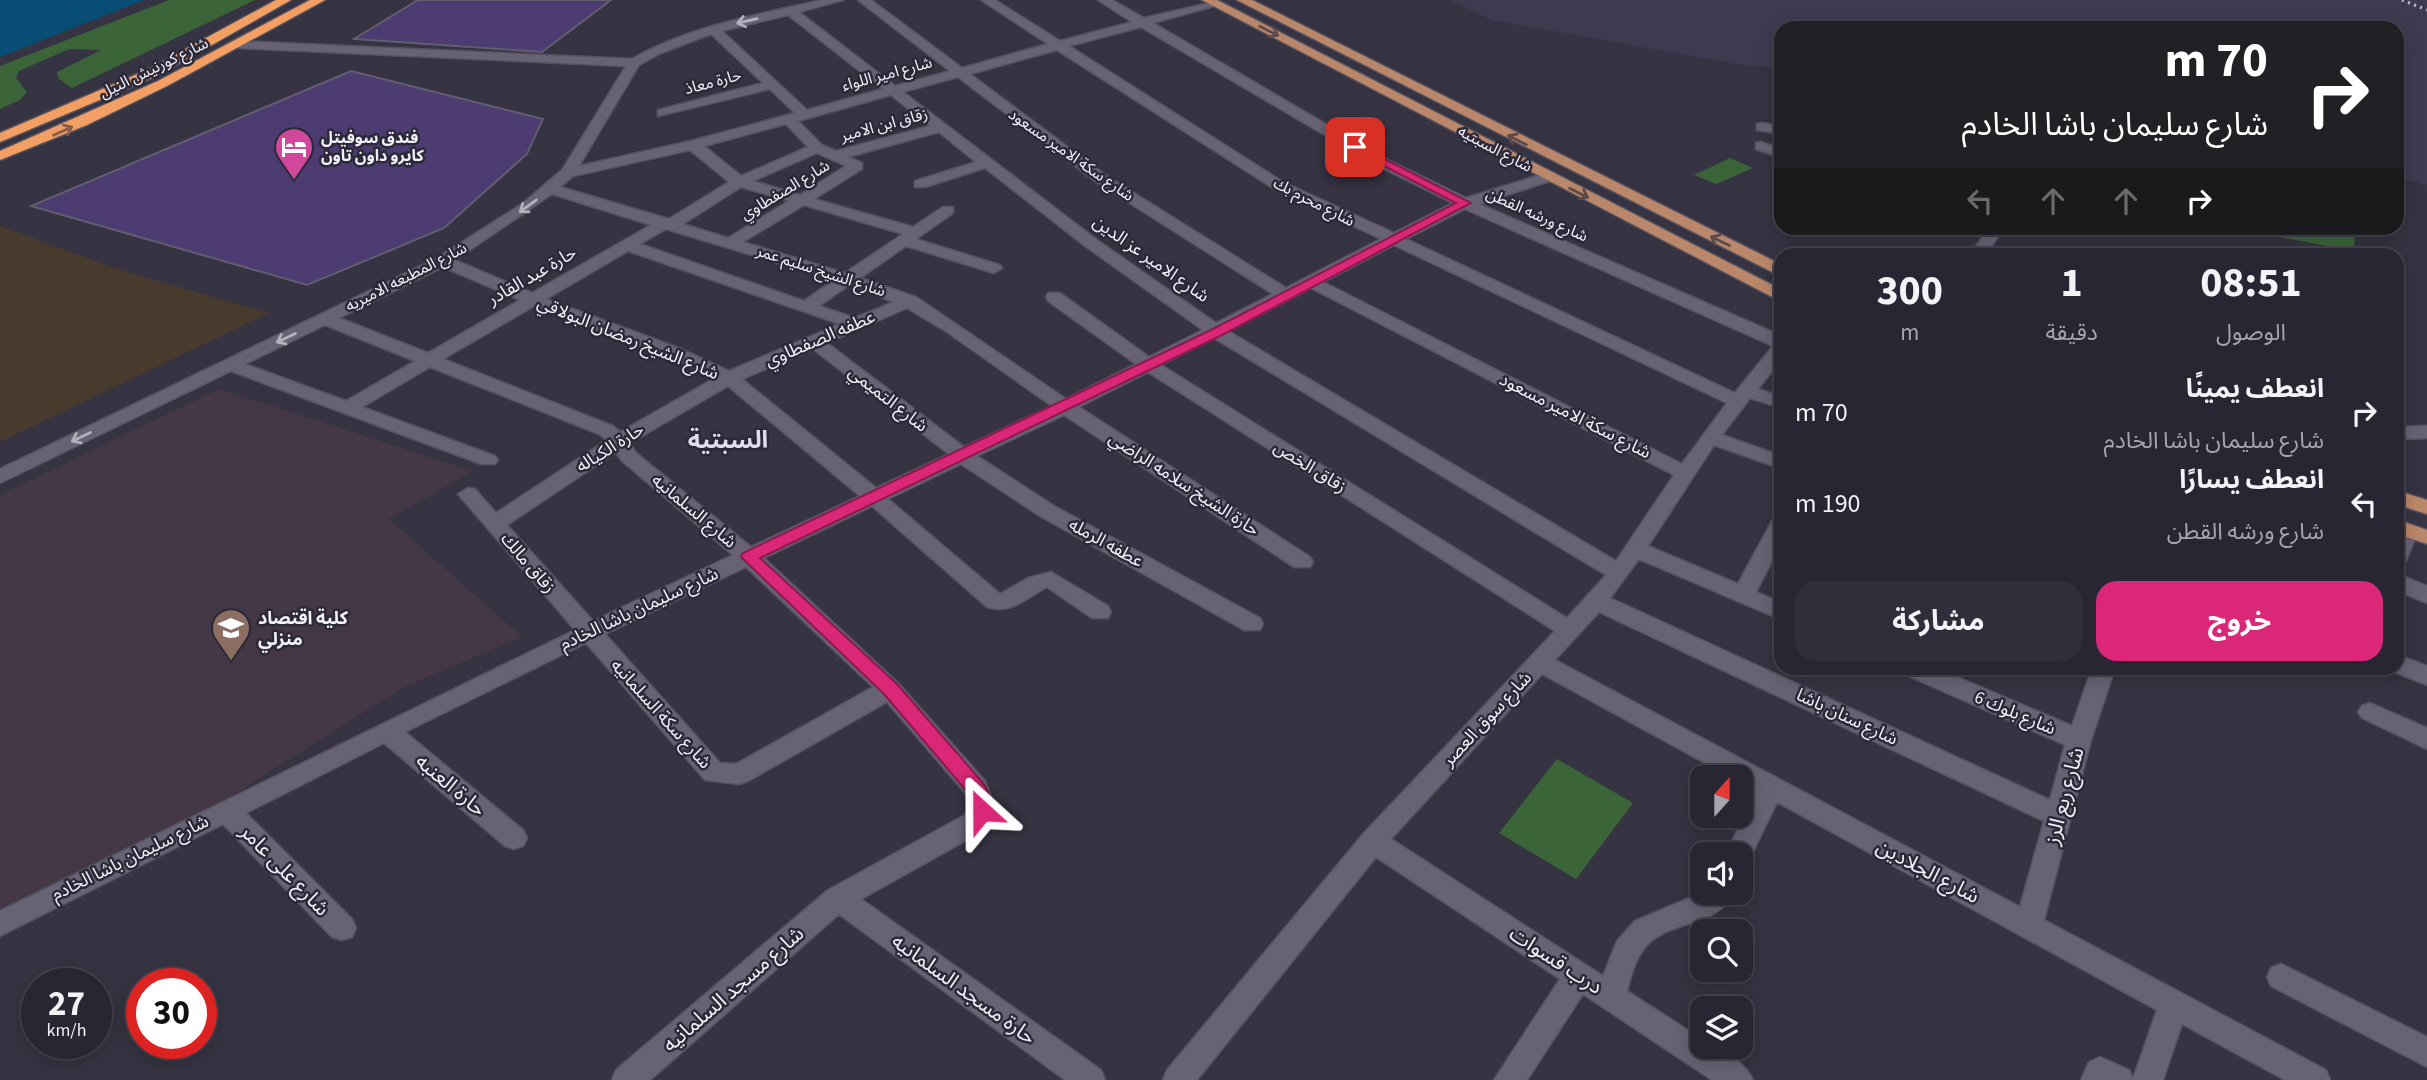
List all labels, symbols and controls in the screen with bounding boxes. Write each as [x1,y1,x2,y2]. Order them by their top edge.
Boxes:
one-way arrow [736,15,759,28]
one-way arrow [1258,25,1279,39]
text: 70 m [2164,26,2268,96]
street label: شارع كورنيش النيل [96,32,213,105]
icon: right [2292,49,2383,140]
street label: شارع امير اللواء [839,51,935,98]
street label: حارة معاذ [682,64,744,100]
text: شارع سليمان باشا الخادم [1961,102,2268,148]
street label: زقاق ابن الامير [837,103,930,147]
street label: شارع سكة الامير مسعود [1003,103,1138,207]
pin [1325,117,1385,177]
street label: شارع السبتيه [1454,120,1536,179]
one-way arrow [52,123,73,136]
hotel icon: فندق سوفيتل كايرو داون تاون [273,126,315,181]
place label: فندق سوفيتل كايرو داون تاون [321,127,425,167]
icon: arrive [1336,128,1374,166]
one-way arrow [1507,132,1528,146]
street label: شارع الصفطاوي [736,155,834,226]
street label: شارع محرم بك [1269,172,1359,233]
icon: left [1961,182,1999,220]
icon: ahead [2034,182,2072,220]
icon: ahead [2107,182,2145,220]
icon: right [2180,182,2218,220]
street label: شارع ورشه القطن [1482,183,1591,248]
one-way arrow [1569,187,1589,201]
one-way arrow [519,199,538,213]
street label: شارع الامير عز الدين [1087,209,1214,309]
one-way arrow [1710,234,1731,248]
street label: شارع المطبعه الاميريه [341,237,471,318]
street label: شارع الشيخ سليم عمر [752,239,888,303]
street label: حارة عبد القادر [482,240,581,312]
text: 1 [2061,253,2083,313]
text: 08:51 [2200,253,2302,313]
text: 300 [1876,261,1943,321]
street label: شارع الشيخ رمضان البولاقي [533,290,723,387]
street label: عطفه الصفطاوي [761,304,879,374]
text: m [1900,316,1919,349]
text: دقيقة [2045,316,2098,349]
text: الوصول [2216,316,2286,349]
one-way arrow [276,331,297,345]
street label: شارع التميمي [842,360,933,439]
street label: شارع سكة الامير مسعود [1494,367,1655,466]
text: انعطف يمينًا [2186,370,2324,407]
text: 70 m [1795,394,1848,431]
icon: right [2345,394,2383,432]
street label: حارة الكياله [571,417,649,479]
district label: السبتية [688,423,768,458]
text: شارع سليمان باشا الخادم [2104,424,2324,457]
street label: حارة الشيخ سلامه الراضي [1104,426,1264,542]
one-way arrow [71,431,92,445]
street label: زقاق الخص [1269,435,1351,499]
text: انعطف يسارًا [2179,461,2324,498]
street label: شارع السلمانيه [645,468,742,555]
text: 190 m [1795,485,1861,522]
icon: left [2345,485,2383,523]
street label: عطفه الرمله [1064,512,1148,574]
text: شارع ورشه القطن [2167,515,2324,548]
street label: زقاق مالك [495,527,561,599]
street label: شارع سليمان باشا الخادم [556,561,723,658]
button: مشاركة [1795,581,2082,661]
button: خروج [2096,581,2383,661]
place label: كلية اقتصاد منزلي [258,606,349,653]
school or university icon: كلية اقتصاد منزلي [210,607,252,662]
street label: شارع سكة السلمانيه [604,654,717,775]
street label: شارع سوق العصر [1436,666,1538,773]
street label: شارع سنان باشا [1792,683,1902,752]
street label: شارع بلوك 6 [1970,685,2059,742]
street label: شارع ربع الرز [2036,744,2091,849]
street label: حارة العنبه [409,746,493,824]
north arrow [1690,765,1754,828]
map controls [1690,765,1753,1059]
position arrow [945,774,1019,848]
street label: شارع سليمان باشا الخادم [47,809,213,908]
street label: شارع على عامر [233,817,337,923]
street label: شارع الجلادين [1871,831,1985,911]
button: sound [1690,842,1753,905]
street label: شارع مسجد السلمانيه [655,919,811,1059]
street label: درب قسوات [1503,919,1609,1001]
button: search [1690,919,1753,982]
street label: حارة مسجد السلمانيه [886,926,1042,1052]
speed limit sign: 30 [126,968,217,1059]
text: 27 [48,979,85,1029]
button: layers [1690,996,1753,1059]
text: km/h [47,1018,86,1043]

